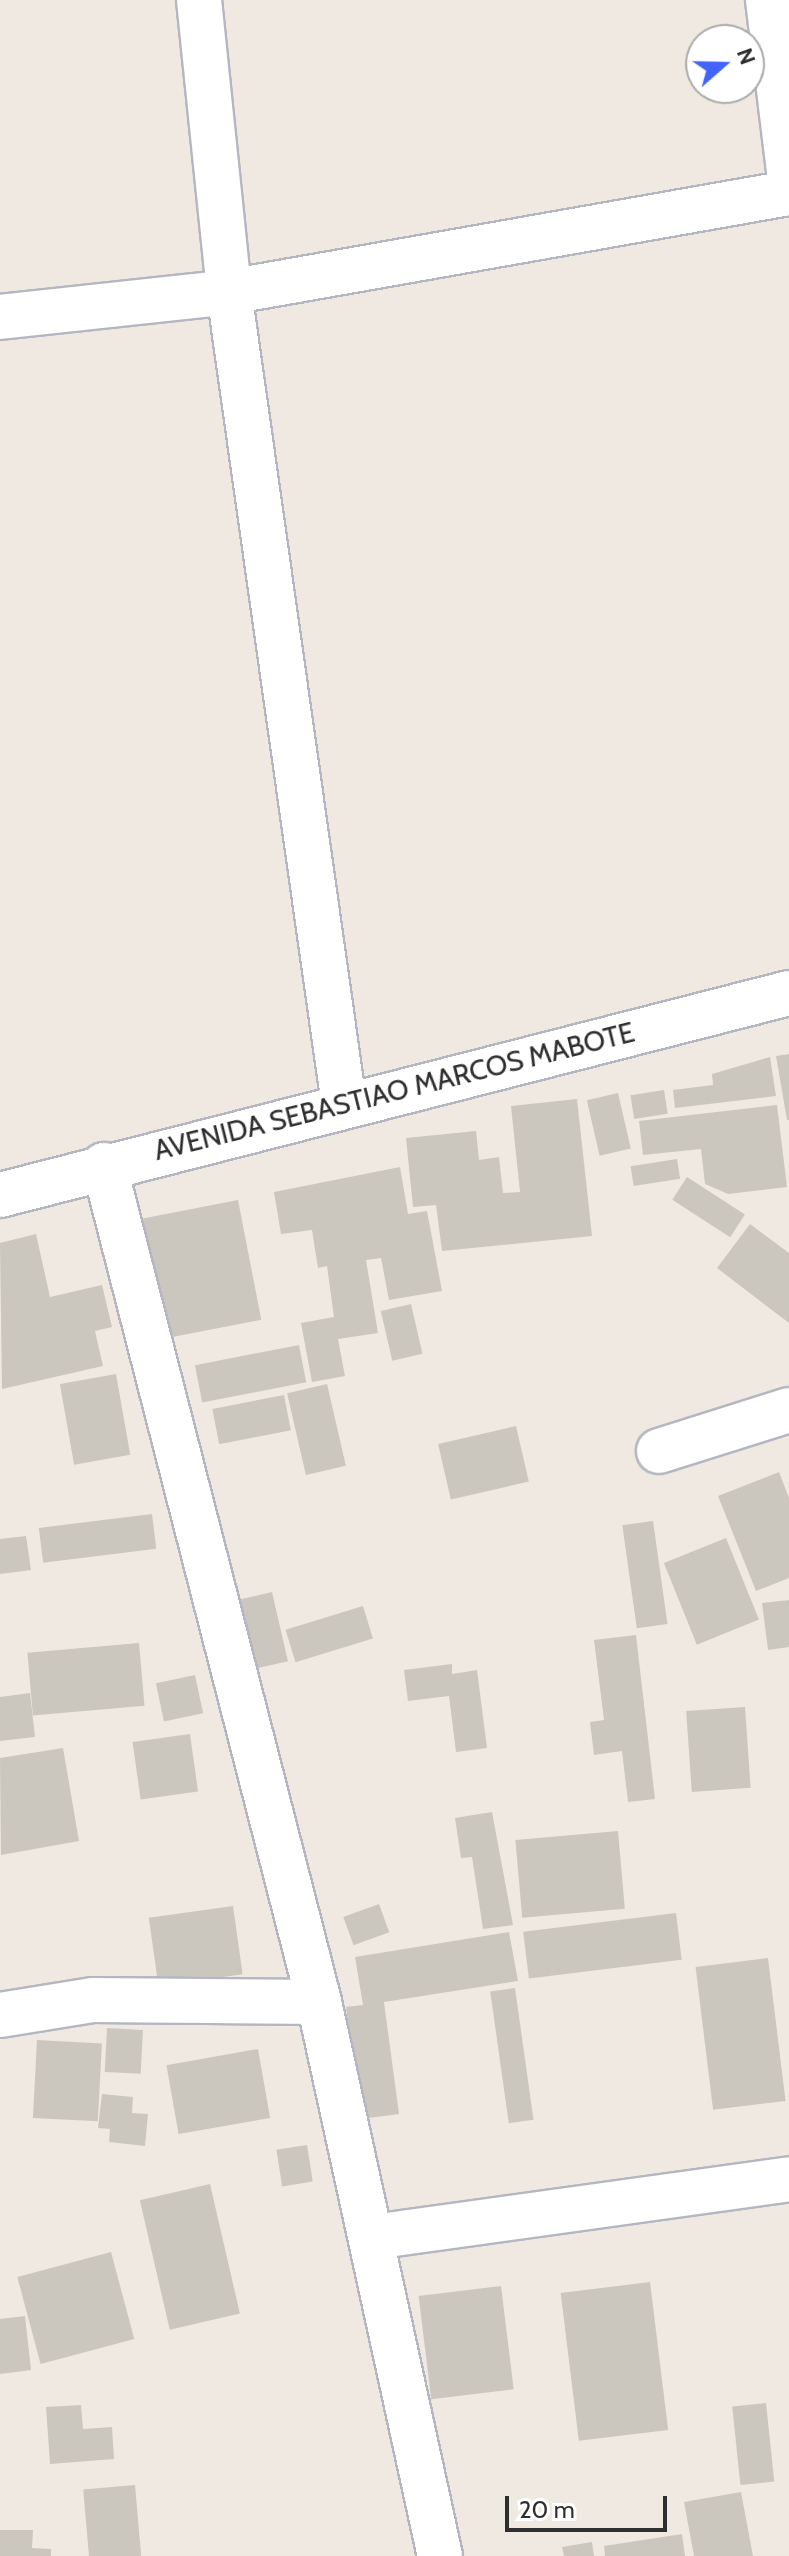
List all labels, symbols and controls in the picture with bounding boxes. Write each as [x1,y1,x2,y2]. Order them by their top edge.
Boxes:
north arrow [685,24,765,104]
text: N [731,44,761,68]
street label: AVENIDA SEBASTIAO MARCOS MABOTE [150,1015,638,1167]
scale bar [509,2480,671,2530]
text: 20 m [519,2495,575,2524]

